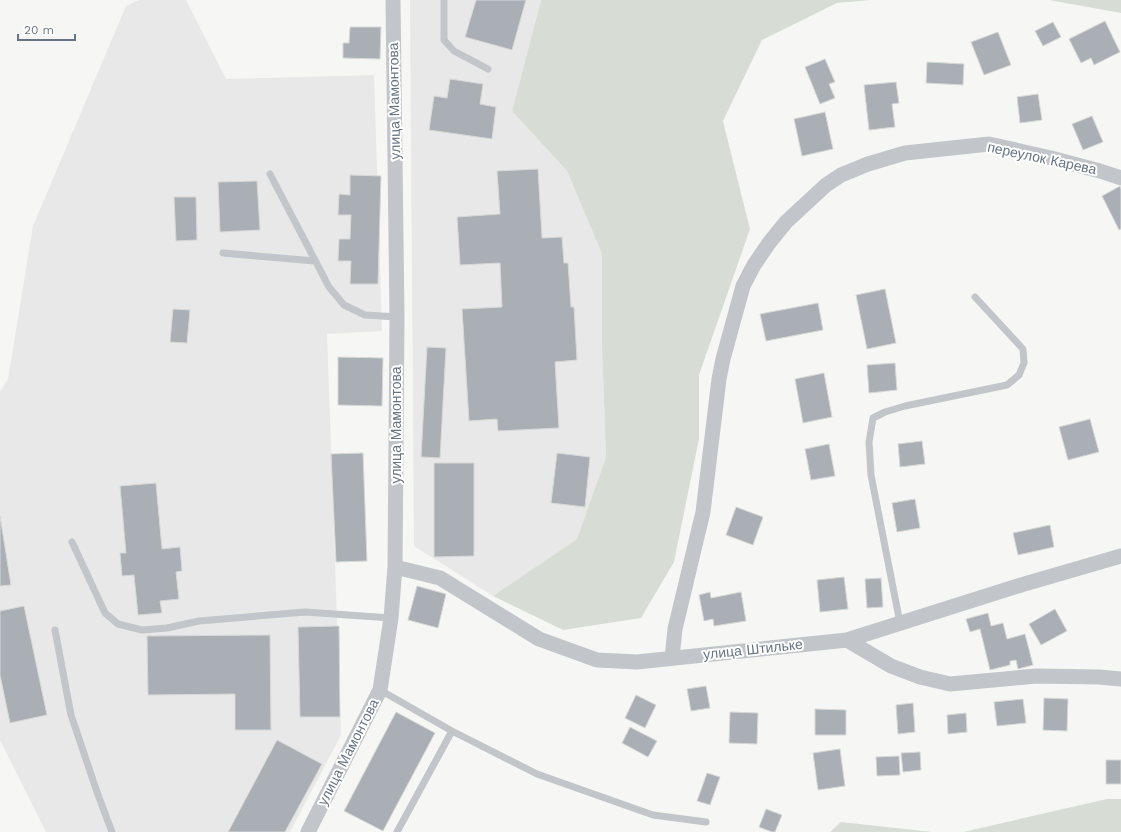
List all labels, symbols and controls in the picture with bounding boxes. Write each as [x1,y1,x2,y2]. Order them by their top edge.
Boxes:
scale bar [18,16,75,42]
text: 20 m [24,23,54,37]
street label: улица Мамонтова [385,42,403,160]
street label: переулок Карева [986,139,1098,177]
street label: улица Мамонтова [388,366,404,484]
street label: улица Штильке [703,636,804,662]
street label: улица Мамонтова [314,696,382,808]

